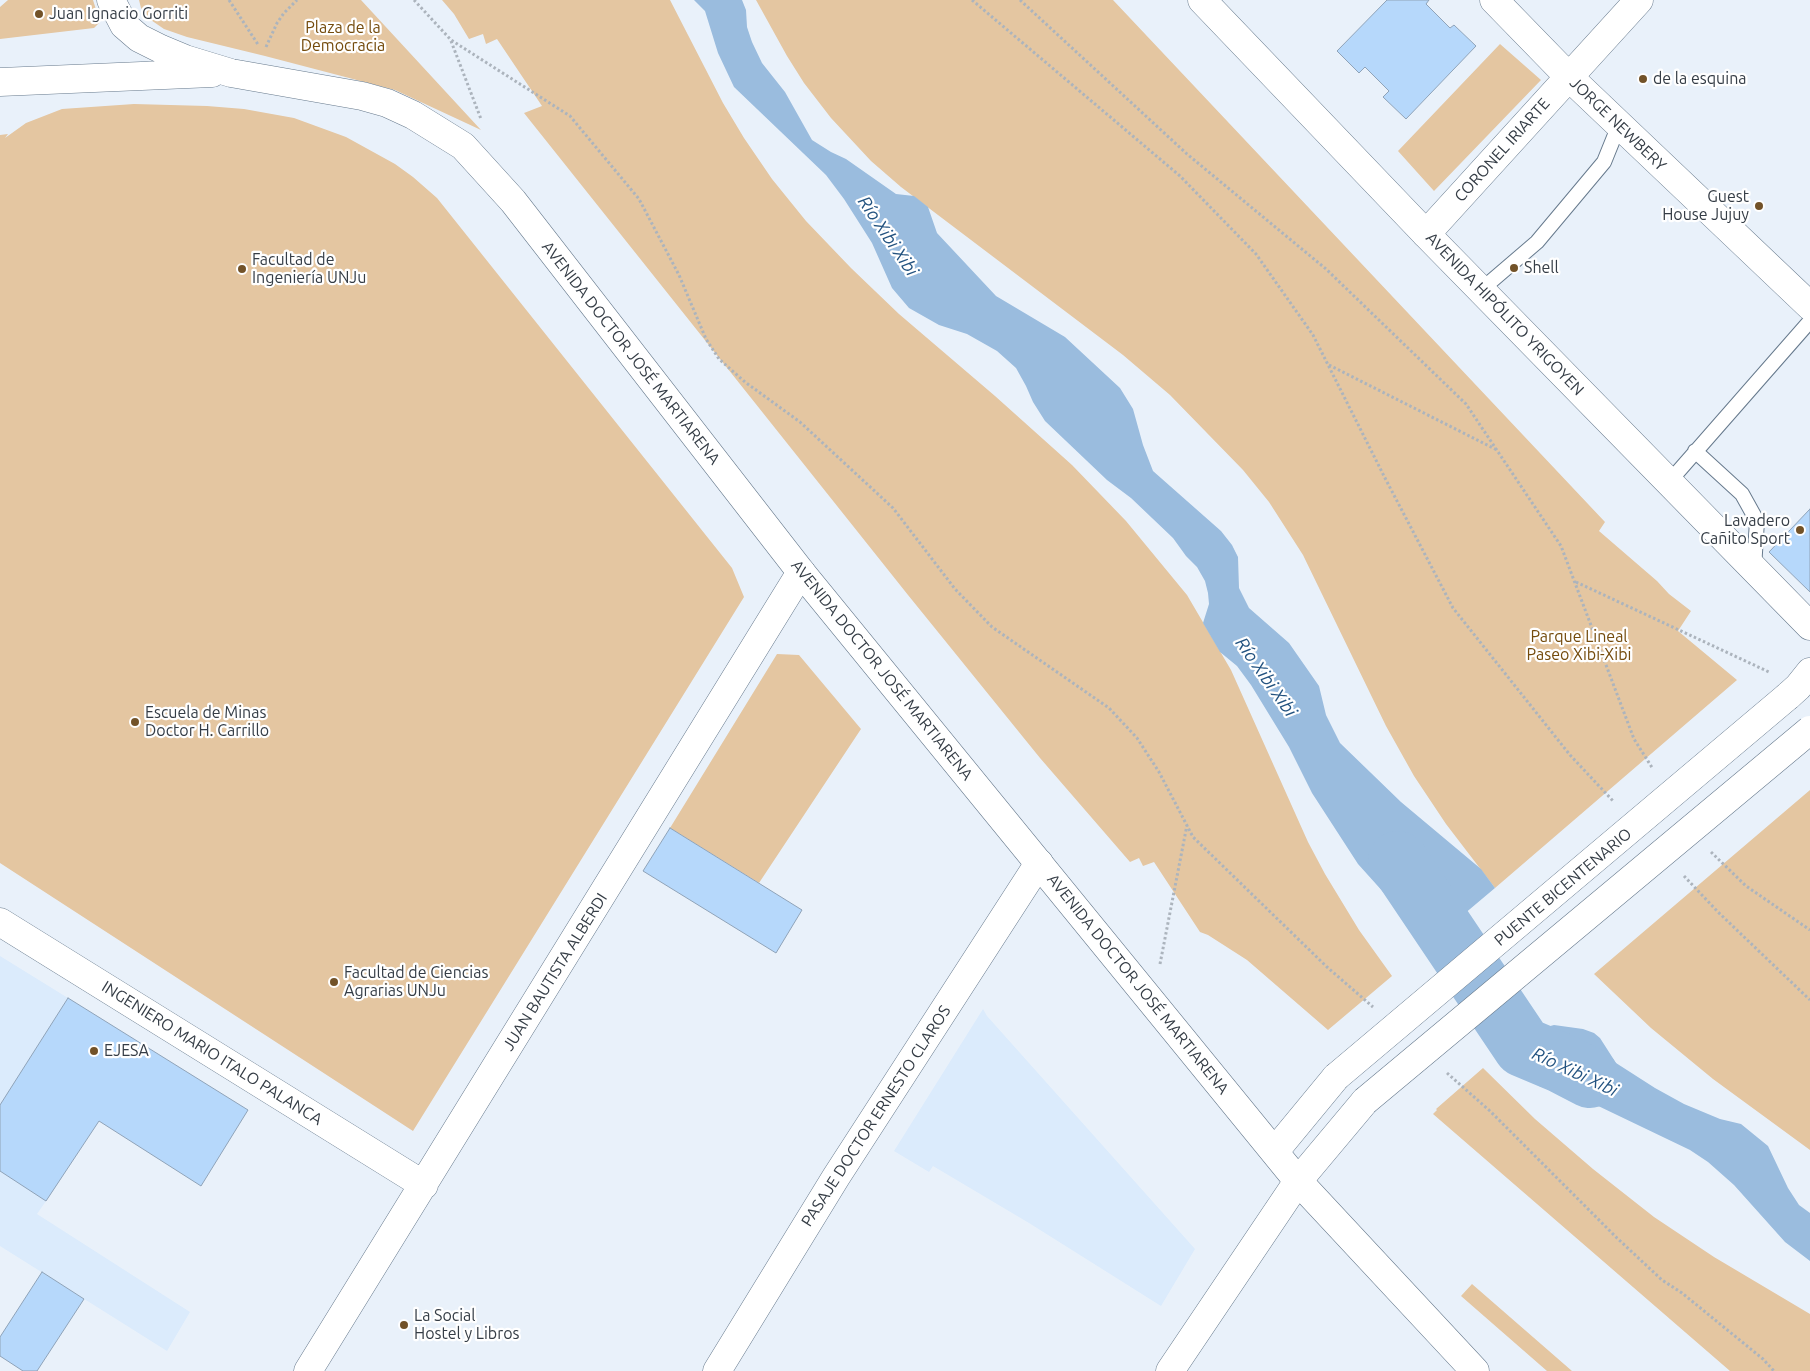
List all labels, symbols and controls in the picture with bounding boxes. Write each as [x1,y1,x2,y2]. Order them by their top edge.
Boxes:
place label: Juan Ignacio Gorriti [49,4,188,24]
marker: Juan Ignacio Gorriti [33,8,45,20]
park label: Plaza de la Democracia [301,18,385,56]
place label: de la esquina [1653,69,1746,89]
street label: JORGE NEWBERY [1566,73,1670,175]
marker: de la esquina [1637,73,1649,85]
street label: CORONEL IRIARTE [1450,94,1554,206]
place label: Guest House Jujuy [1662,187,1749,225]
water label: Río Xibi Xibi [853,192,923,280]
marker: Guest House Jujuy [1753,200,1765,212]
street label: AVENIDA HIPÓLITO YRIGOYEN [1422,229,1588,399]
street label: AVENIDA DOCTOR JOSÉ MARTIARENA [538,238,724,468]
place label: Facultad de Ingeniería UNJu [252,250,366,288]
place label: Shell [1524,258,1559,278]
marker: Shell [1508,262,1520,274]
marker: Facultad de Ingeniería UNJu [236,263,248,275]
place label: Lavadero Cañito Sport [1700,511,1790,549]
marker: Lavadero Cañito Sport [1794,524,1806,536]
street label: AVENIDA DOCTOR JOSÉ MARTIARENA [787,556,977,784]
park label: Parque Lineal Paseo Xibi-Xibi [1527,627,1631,665]
water label: Río Xibi Xibi [1231,633,1301,721]
place label: Escuela de Minas Doctor H. Carrillo [145,703,269,741]
marker: Escuela de Minas Doctor H. Carrillo [129,716,141,728]
street label: PUENTE BICENTENARIO [1491,824,1635,950]
street label: AVENIDA DOCTOR JOSÉ MARTIARENA [1043,870,1233,1098]
street label: JUAN BAUTISTA ALBERDI [499,890,611,1054]
place label: Facultad de Ciencias Agrarias UNJu [344,963,488,1001]
marker: Facultad de Ciencias Agrarias UNJu [328,976,340,988]
street label: INGENIERO MARIO ITALO PALANCA [98,977,326,1129]
street label: PASAJE DOCTOR ERNESTO CLAROS [797,1002,955,1230]
place label: EJESA [104,1041,149,1061]
water label: Río Xibi Xibi [1529,1043,1621,1101]
marker: EJESA [88,1045,100,1057]
place label: La Social Hostel y Libros [414,1306,520,1344]
marker: La Social Hostel y Libros [398,1319,410,1331]

